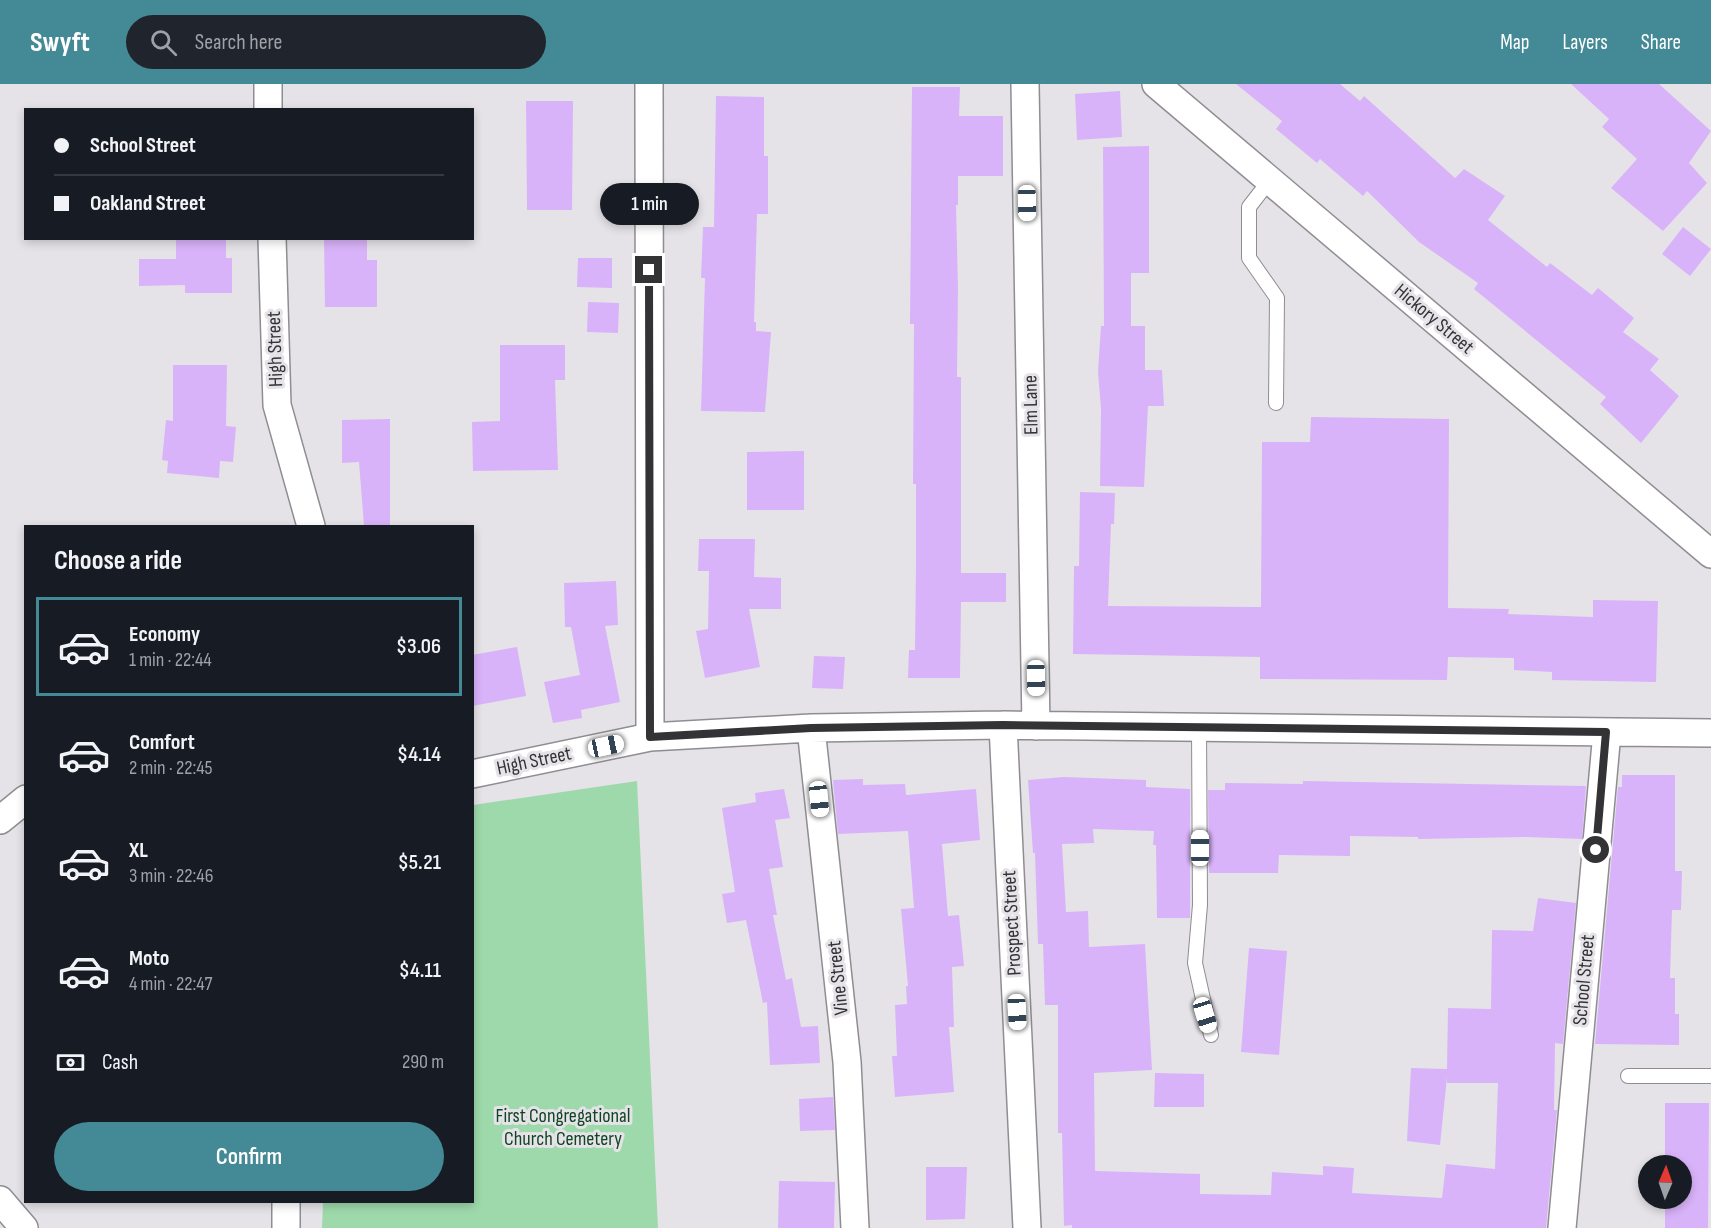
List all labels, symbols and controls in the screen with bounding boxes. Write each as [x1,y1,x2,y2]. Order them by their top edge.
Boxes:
search box [126,15,546,69]
text: Swyft [30,26,90,59]
icon: search [147,26,180,59]
text: Search here [195,29,282,56]
text: Map [1500,30,1529,55]
text: Layers [1562,30,1608,55]
text: Share [1641,30,1681,55]
text: School Street [90,132,196,159]
callout: 1 min [600,183,698,225]
car [1018,185,1036,221]
text: Oakland Street [90,190,206,217]
text: 1 min [631,192,668,216]
route end [635,256,662,283]
street label: Hickory Street [1389,279,1479,359]
street label: High Street [262,311,288,387]
street label: Elm Lane [1018,375,1044,435]
text: Choose a ride [54,545,182,577]
icon: car [57,620,111,674]
text: Economy [129,621,200,648]
text: $3.06 [396,633,441,660]
text: 1 min · 22:44 [129,648,212,672]
car [1027,660,1045,696]
icon: car [57,728,111,782]
text: Comfort [129,729,195,756]
car [587,733,625,759]
text: $4.14 [397,741,441,768]
street label: High Street [494,741,574,781]
text: 2 min · 22:45 [129,756,213,780]
car [808,780,830,818]
car [1191,830,1209,866]
icon: car [57,836,111,890]
route start [1582,836,1609,863]
text: XL [129,837,148,864]
text: $5.21 [398,849,441,876]
text: 3 min · 22:46 [129,864,213,888]
street label: Prospect Street [997,870,1027,976]
street label: School Street [1568,934,1600,1026]
street label: Vine Street [822,940,854,1016]
icon: car [57,944,111,998]
text: Moto [129,945,169,972]
text: $4.11 [399,957,441,984]
text: 4 min · 22:47 [129,972,213,996]
car [1007,994,1027,1030]
car [1191,995,1219,1035]
icon: cash [54,1046,87,1079]
text: Cash [102,1049,138,1076]
text: 290 m [402,1050,444,1074]
park label: First Congregational Church Cemetery [496,1104,630,1151]
button: Confirm [54,1122,444,1191]
north arrow [1638,1155,1692,1209]
map controls [1638,1155,1692,1209]

